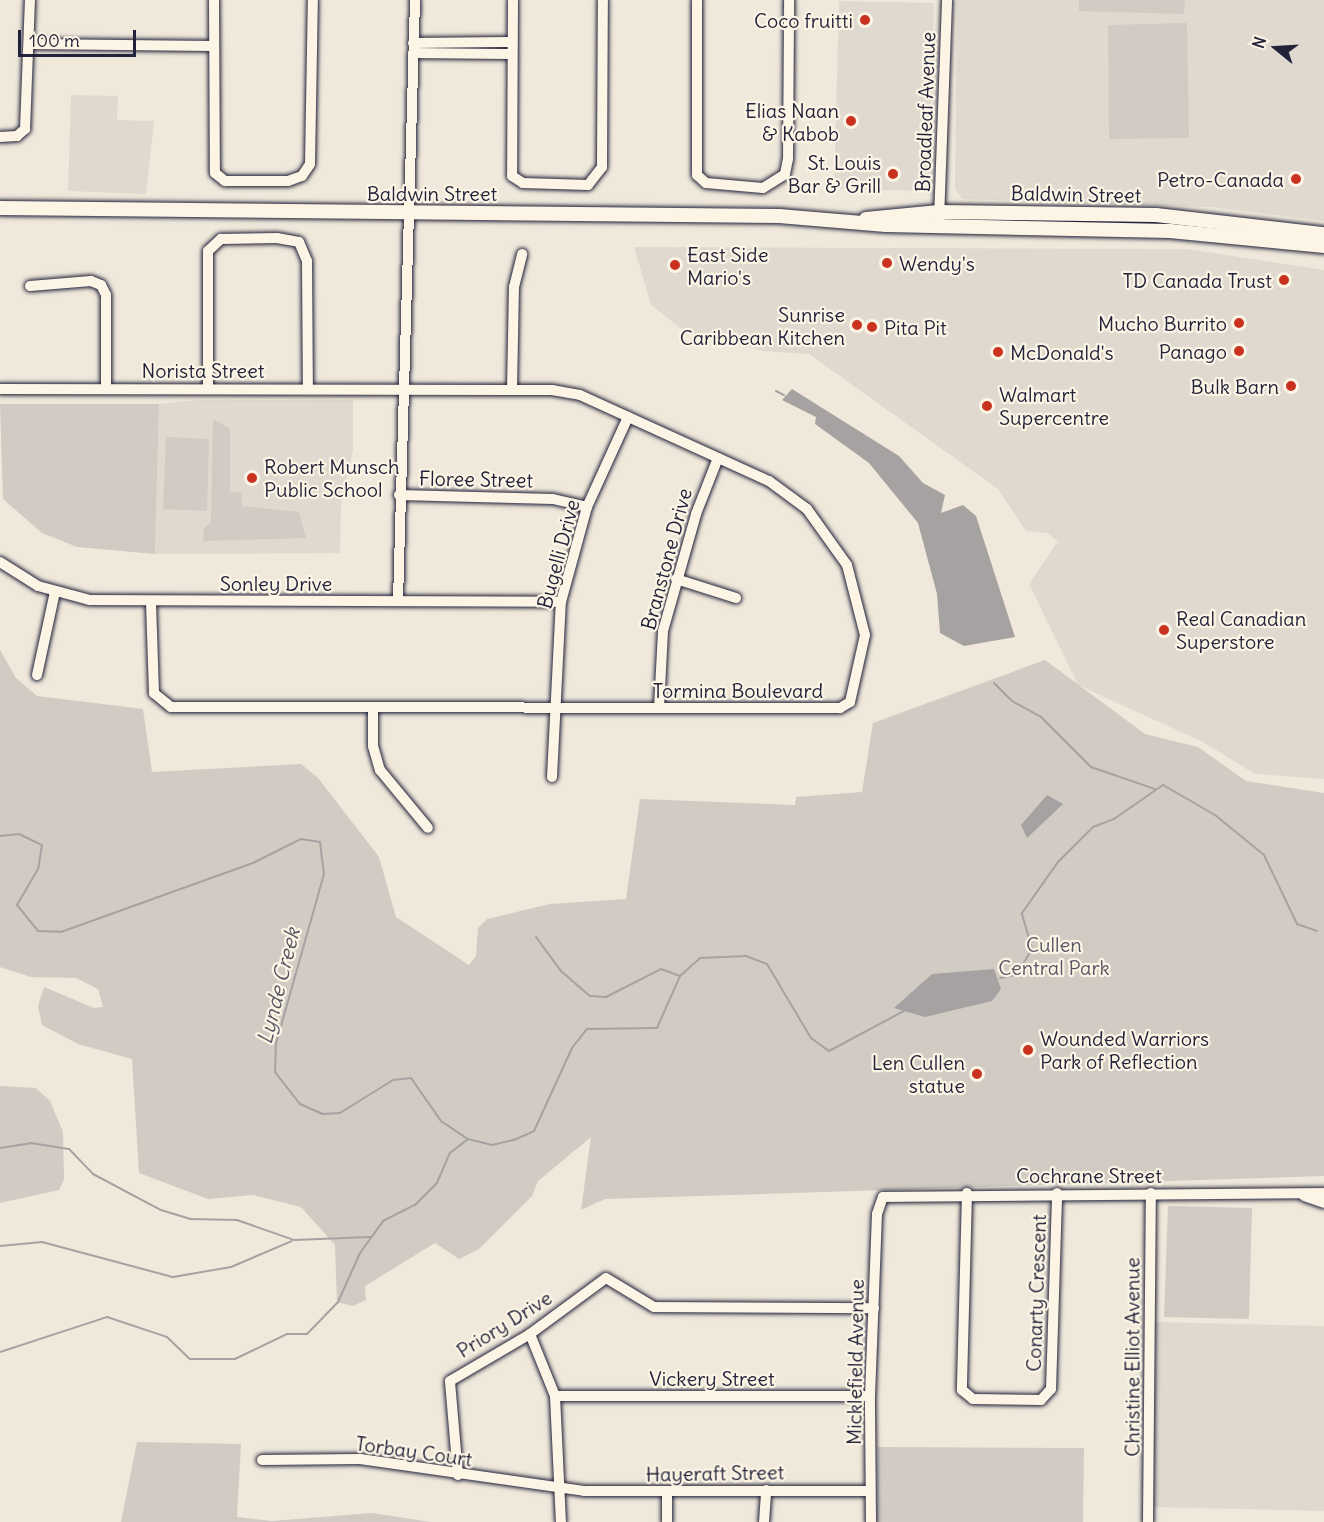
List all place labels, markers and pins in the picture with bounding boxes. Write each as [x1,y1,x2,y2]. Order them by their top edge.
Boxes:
place label: Coco fruitti [754,8,853,32]
marker: Coco fruitti [858,13,872,27]
place label: Elias Naan & Kabob [745,98,839,145]
marker: Elias Naan & Kabob [844,114,858,128]
place label: St. Louis Bar & Grill [787,150,881,197]
marker: St. Louis Bar & Grill [886,167,900,181]
place label: Petro-Canada [1157,167,1284,191]
marker: Petro-Canada [1289,172,1303,186]
place label: East Side Mario's [687,242,769,289]
place label: Wendy's [899,251,975,275]
marker: Wendy's [880,256,894,270]
marker: East Side Mario's [668,258,682,272]
place label: TD Canada Trust [1123,268,1272,292]
marker: TD Canada Trust [1277,273,1291,287]
place label: Sunrise Caribbean Kitchen [680,302,845,349]
place label: Mucho Burrito [1098,311,1227,335]
place label: Pita Pit [884,315,947,339]
marker: Mucho Burrito [1232,316,1246,330]
marker: Sunrise Caribbean Kitchen [850,318,864,332]
marker: Pita Pit [865,320,879,334]
place label: Panago [1159,339,1227,363]
place label: McDonald's [1010,340,1114,364]
marker: Panago [1232,344,1246,358]
marker: McDonald's [991,345,1005,359]
place label: Bulk Barn [1191,374,1279,398]
marker: Bulk Barn [1284,379,1298,393]
place label: Walmart Supercentre [999,382,1109,429]
marker: Walmart Supercentre [980,399,994,413]
place label: Robert Munsch Public School [264,454,399,501]
marker: Robert Munsch Public School [245,471,259,485]
place label: Real Canadian Superstore [1176,606,1306,653]
marker: Real Canadian Superstore [1157,623,1171,637]
place label: Wounded Warriors Park of Reflection [1040,1026,1209,1073]
marker: Wounded Warriors Park of Reflection [1021,1043,1035,1057]
place label: Len Cullen statue [872,1050,965,1097]
marker: Len Cullen statue [970,1067,984,1081]

